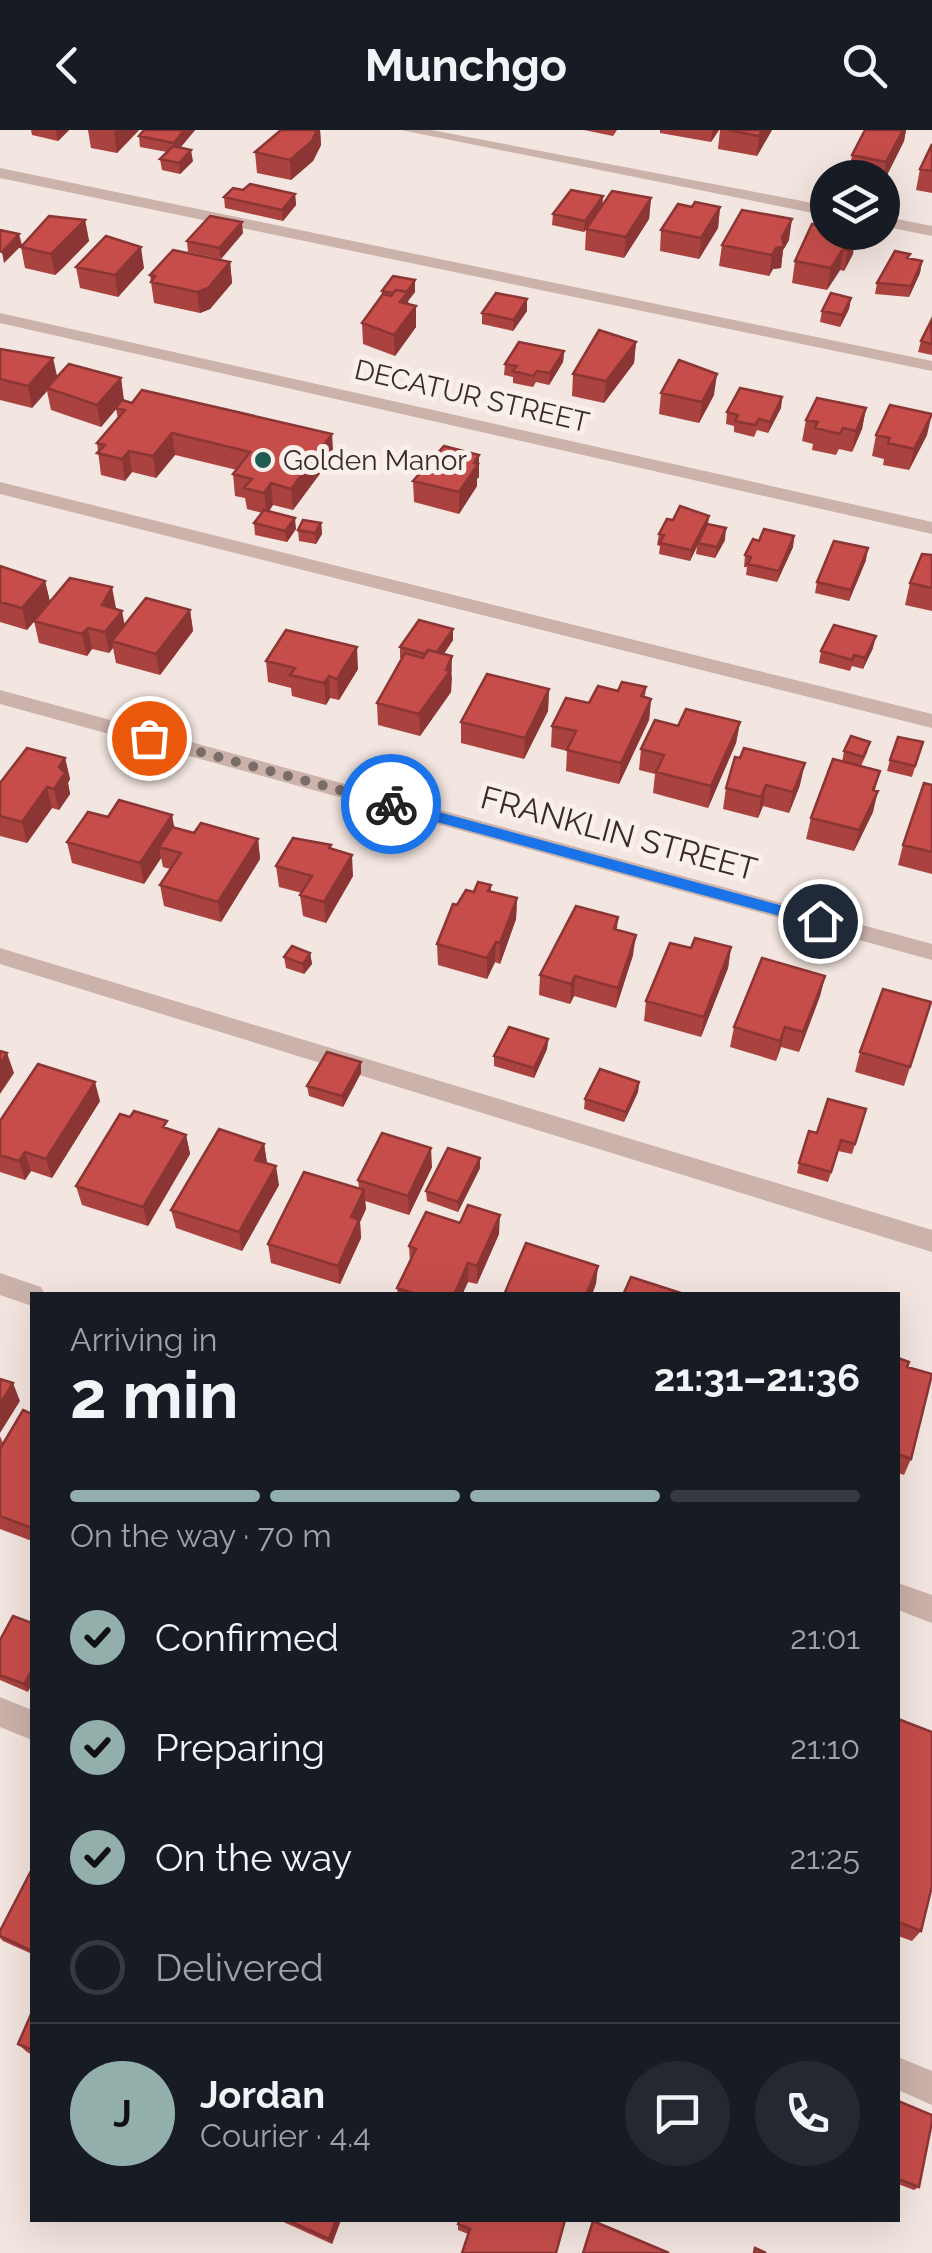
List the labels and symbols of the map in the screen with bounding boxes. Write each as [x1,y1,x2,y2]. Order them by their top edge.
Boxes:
street label: DECATUR STREET [351,353,593,439]
place label: Golden Manor [283,444,467,477]
marker: Golden Manor [252,449,274,471]
pin [107,696,192,781]
courier [341,754,441,854]
street label: FRANKLIN STREET [477,778,761,888]
pin [778,879,863,964]

